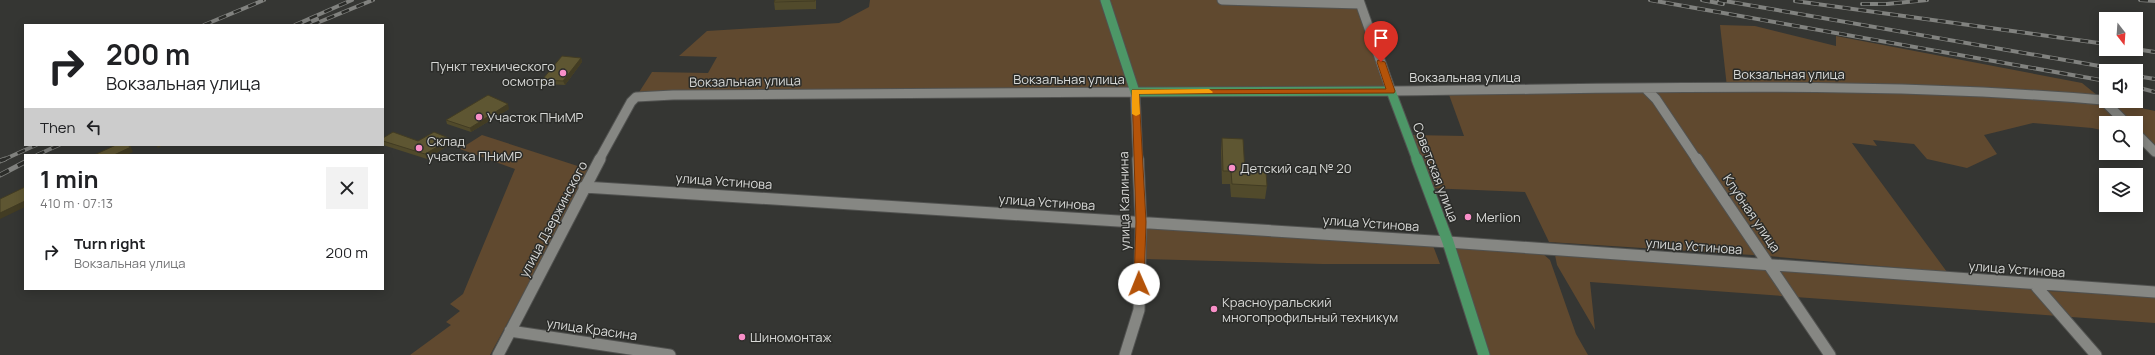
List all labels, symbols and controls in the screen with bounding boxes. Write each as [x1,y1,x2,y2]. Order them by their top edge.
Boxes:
north arrow [2099,12,2143,56]
map controls [2099,12,2143,212]
pin [1364,21,1398,62]
icon: arrive [1370,27,1392,49]
text: 200 m [106,35,190,73]
icon: right [40,40,92,92]
place label: Пункт технического осмотра [431,57,555,90]
button: sound [2099,64,2143,108]
street label: Вокзальная улица [1733,65,1845,83]
marker: Пункт технического осмотра [558,68,568,78]
street label: Вокзальная улица [1409,68,1521,86]
street label: Вокзальная улица [1013,70,1125,88]
text: Вокзальная улица [106,71,260,95]
street label: Вокзальная улица [689,71,801,91]
place label: Участок ПНиМР [487,108,584,126]
marker: Участок ПНиМР [474,112,484,122]
icon: left [83,116,105,138]
button: search [2099,116,2143,160]
text: Then [40,117,75,138]
street label: Советская улица [1409,120,1463,224]
place label: Склад участка ПНиМР [427,132,522,165]
marker: Склад участка ПНиМР [414,143,424,153]
street label: улица Калинина [1114,151,1134,251]
street label: улица Дзержинского [515,157,591,280]
place label: Детский сад № 20 [1240,159,1352,177]
text: 1 min [40,162,99,195]
marker: Детский сад № 20 [1227,163,1237,173]
button: close [326,167,368,209]
button: layers [2099,168,2143,212]
street label: улица Устинова [675,169,773,193]
street label: Клубная улица [1719,170,1785,256]
street label: улица Устинова [998,190,1096,214]
text: 410 m · 07:13 [40,194,113,212]
place label: Merlion [1476,208,1521,226]
street label: улица Устинова [1322,211,1420,235]
marker: Merlion [1463,212,1473,222]
text: Turn right [74,233,145,254]
street label: улица Устинова [1645,234,1743,258]
icon: right [40,241,62,263]
text: 200 m [325,242,368,263]
text: Вокзальная улица [74,254,186,272]
street label: улица Устинова [1968,257,2066,281]
position arrow [1118,263,1160,305]
place label: Красноуральский многопрофильный техникум [1222,293,1398,326]
marker: Красноуральский многопрофильный техникум [1209,304,1219,314]
street label: улица Красина [545,314,639,344]
place label: Шиномонтаж [750,328,832,346]
marker: Шиномонтаж [737,332,747,342]

